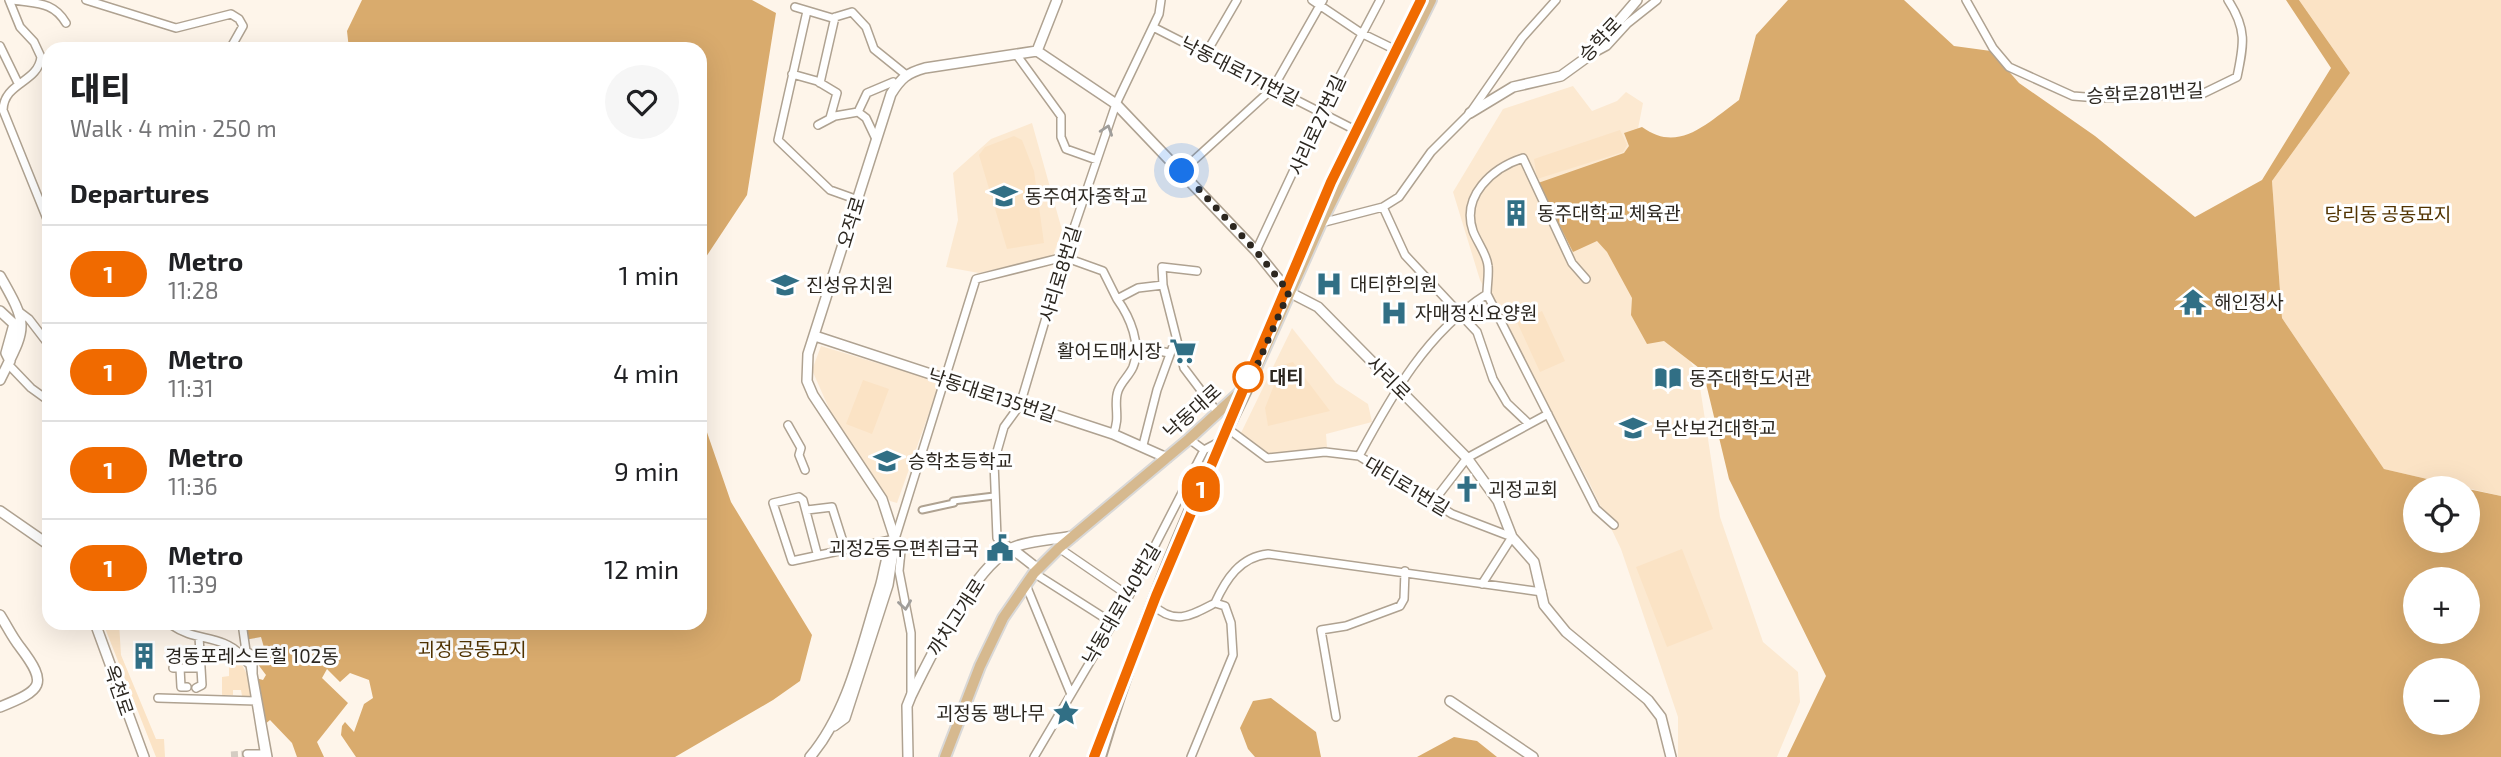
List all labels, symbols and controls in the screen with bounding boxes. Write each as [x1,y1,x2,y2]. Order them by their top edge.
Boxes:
street label: 승학로 [1573,12,1626,66]
street label: 낙동대로171번길 [1177,31,1303,110]
button: heart [605,65,679,139]
text: 대티 [70,68,131,108]
street label: 사리로27번길 [1283,71,1350,179]
street label: 승학로281번길 [2086,78,2204,107]
text: Walk · 4 min · 250 m [70,114,277,142]
one-way arrow [1099,125,1113,137]
your location [1164,153,1199,188]
text: Departures [70,177,209,208]
school or university icon: 동주여자중학교 [989,181,1019,211]
place label: 동주여자중학교 [1025,184,1147,207]
street label: 오작로 [832,193,869,250]
building icon: 동주대학교 체육관 [1501,198,1531,228]
place label: 동주대학교 체육관 [1537,201,1681,224]
park label: 당리동 공동묘지 [2325,202,2451,225]
street label: 사리로8번길 [1034,223,1085,325]
text: Metro [168,245,243,276]
text: 1 [103,259,114,288]
text: 1 min [619,259,679,290]
hospital icon: 대티한의원 [1314,269,1344,299]
school or university icon: 진성유치원 [770,270,800,300]
place label: 대티한의원 [1350,272,1437,295]
place label: 진성유치원 [806,273,893,296]
text: 11:28 [168,276,219,304]
temple icon: 해인정사 [2178,287,2208,317]
place label: 해인정사 [2214,290,2284,313]
hospital icon: 자매정신요양원 [1379,298,1409,328]
place label: 자매정신요양원 [1415,301,1537,324]
supermarket icon: 활어도매시장 [1168,336,1198,366]
place label: 활어도매시장 [1057,339,1162,362]
text: Metro [168,343,243,374]
street label: 사리로 [1363,351,1416,404]
text: 1 [103,357,114,386]
text: 4 min [613,357,679,388]
marker: 대티 [1233,362,1263,392]
street label: 낙동대로135번길 [925,363,1059,426]
library icon: 동주대학도서관 [1653,363,1683,393]
place label: 대티 [1269,365,1304,388]
place label: 동주대학도서관 [1689,366,1811,389]
text: 11:31 [168,374,214,402]
street label: 낙동대로 [1158,379,1225,443]
school or university icon: 부산보건대학교 [1618,413,1648,443]
place label: 부산보건대학교 [1654,416,1776,439]
text: Metro [168,441,243,472]
school or university icon: 승학초등학교 [872,446,902,476]
place label: 승학초등학교 [908,449,1013,472]
street label: 대티로1번길 [1361,451,1454,520]
text: 1 [103,455,114,484]
text: 9 min [614,455,679,486]
line badge: 1 [1178,466,1224,512]
text: 11:36 [168,472,218,500]
text: 1 [1196,474,1206,503]
church icon: 괴정교회 [1452,474,1482,504]
map controls [2403,476,2480,735]
button: locate [2403,476,2480,553]
place label: 괴정교회 [1488,477,1558,500]
public building icon: 괴정2동우편취급국 [985,533,1015,563]
place label: 괴정2동우편취급국 [828,536,979,559]
text: Metro [168,539,243,570]
street label: 낙동대로140번길 [1077,539,1164,668]
text: 1 [103,553,114,582]
text: 12 min [604,553,679,584]
button: + [2403,567,2480,644]
text: 11:39 [168,570,218,598]
street label: 까치고개로 [922,574,989,660]
one-way arrow [897,599,912,611]
park label: 괴정 공동묘지 [417,637,527,660]
building icon: 경동포레스트힐 102동 [129,641,159,671]
place label: 경동포레스트힐 102동 [165,644,339,667]
button: − [2403,658,2480,735]
street label: 옥천로 [100,661,139,718]
place icon: 괴정동 팽나무 [1051,698,1081,728]
place label: 괴정동 팽나무 [936,701,1045,724]

